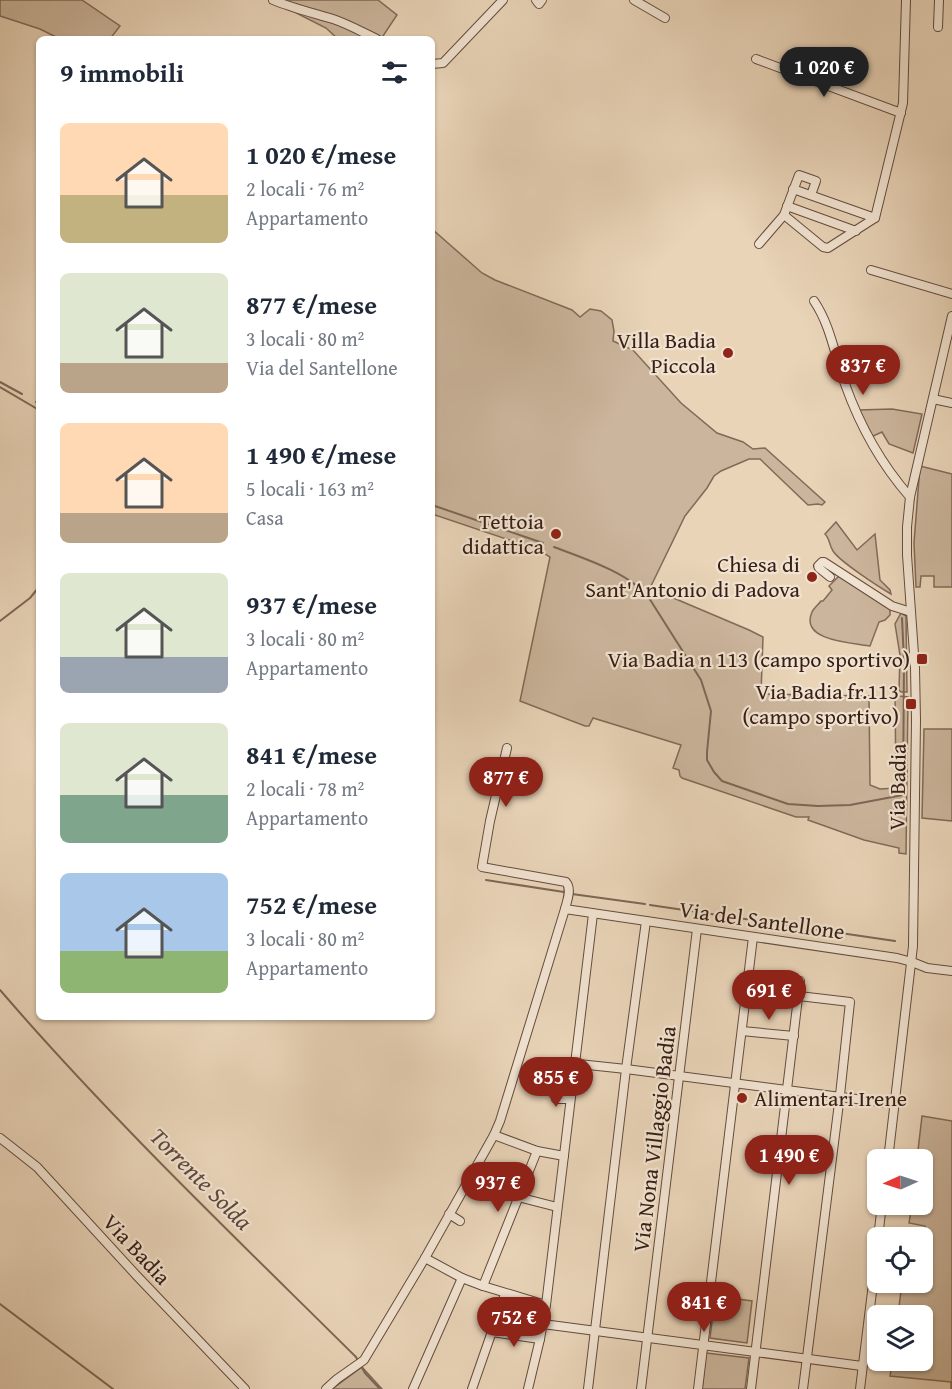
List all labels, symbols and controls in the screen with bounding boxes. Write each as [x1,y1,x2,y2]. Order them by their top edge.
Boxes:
pin: 1 020 € [769,47,879,98]
text: 1 020 € [794,52,854,81]
text: 9 immobili [60,53,184,92]
icon: filters [378,56,411,89]
text: 1 020 €/mese [246,135,396,174]
icon: home [108,147,180,219]
text: 2 locali · 76 m² [246,174,364,203]
text: Appartamento [246,203,368,232]
text: 877 €/mese [246,285,377,324]
icon: home [108,297,180,369]
text: 3 locali · 80 m² [246,324,364,353]
place label: Villa Badia Piccola [617,324,717,381]
pin: 837 € [821,345,905,396]
marker: Villa Badia Piccola [721,346,735,360]
text: 837 € [840,350,886,379]
text: Via del Santellone [246,353,398,382]
text: 1 490 €/mese [246,435,396,474]
icon: home [108,447,180,519]
text: 5 locali · 163 m² [246,474,374,503]
text: Casa [246,503,284,532]
place label: Tettoia didattica [462,505,545,562]
marker: Tettoia didattica [549,527,563,541]
place label: Chiesa di Sant'Antonio di Padova [585,548,801,605]
marker: Chiesa di Sant'Antonio di Padova [805,570,819,584]
text: 937 €/mese [246,585,377,624]
icon: home [108,597,180,669]
text: 3 locali · 80 m² [246,624,364,653]
place label: Via Badia n 113 (campo sportivo) [608,643,910,675]
marker: Via Badia n 113 (campo sportivo) [915,652,929,666]
text: Appartamento [246,653,368,682]
place label: Via Badia fr.113 (campo sportivo) [742,675,899,732]
marker: Via Badia fr.113 (campo sportivo) [904,697,918,711]
text: 841 €/mese [246,735,377,774]
street label: Via Badia [880,743,914,831]
icon: home [108,747,180,819]
pin: 877 € [464,757,548,808]
text: 877 € [483,762,529,791]
text: 2 locali · 78 m² [246,774,364,803]
text: Appartamento [246,803,368,832]
text: 752 €/mese [246,885,377,924]
street label: Via del Santellone [677,893,847,947]
icon: home [108,897,180,969]
text: 3 locali · 80 m² [246,924,364,953]
text: Appartamento [246,953,368,982]
pin: 691 € [727,970,811,1021]
text: 691 € [746,975,792,1004]
street label: Via Nona Villaggio Badia [624,1023,684,1254]
pin: 855 € [514,1057,598,1108]
text: 855 € [533,1062,579,1091]
place label: Alimentari Irene [754,1082,907,1114]
marker: Alimentari Irene [735,1091,749,1105]
water label: Torrente Solda [142,1119,261,1238]
pin: 1 490 € [734,1135,844,1186]
text: 1 490 € [759,1140,819,1169]
north arrow [867,1149,933,1215]
map controls [867,1149,933,1371]
pin: 937 € [456,1162,540,1213]
text: 937 € [475,1167,521,1196]
street label: Via Badia [96,1206,179,1292]
button: locate [867,1227,933,1293]
pin: 841 € [662,1282,746,1333]
text: 841 € [681,1287,727,1316]
pin: 752 € [472,1297,556,1348]
text: 752 € [491,1302,537,1331]
button: layers [867,1305,933,1371]

